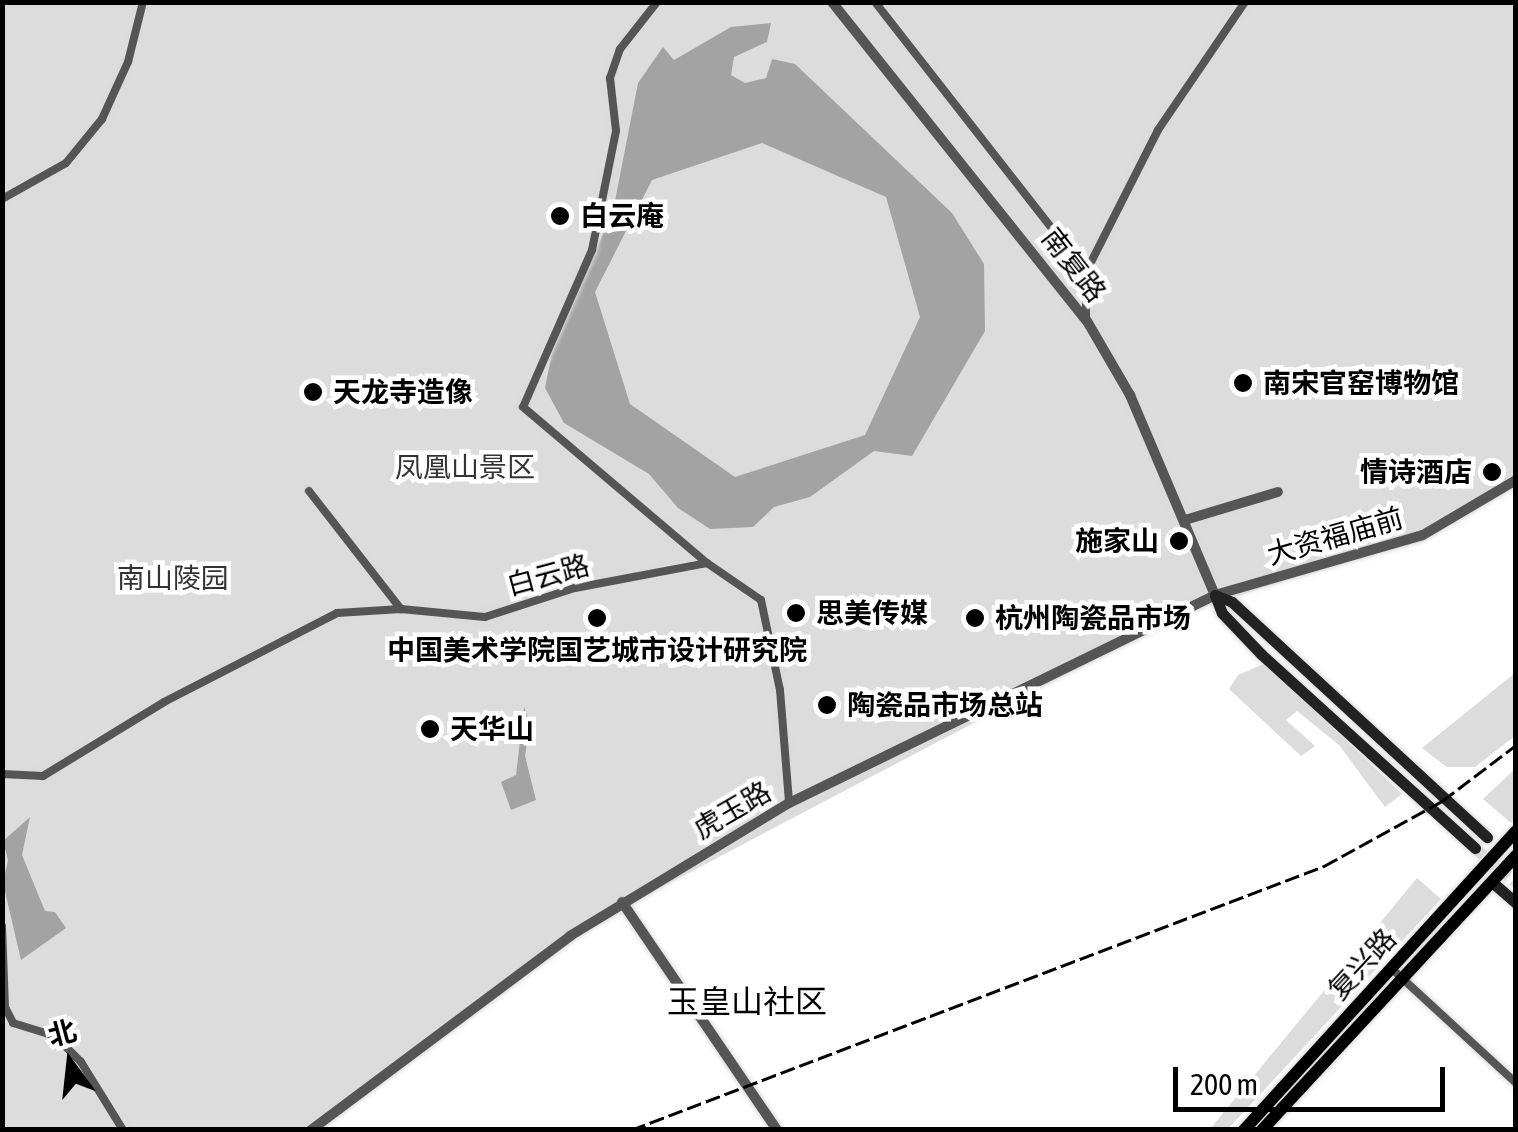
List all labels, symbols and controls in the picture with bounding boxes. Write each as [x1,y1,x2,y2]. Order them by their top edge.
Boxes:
place label: 白云庵 [580,199,664,233]
marker: 白云庵 [549,205,571,227]
street label: 南复路 [1035,222,1113,308]
place label: 南宋官窑博物馆 [1263,366,1459,400]
marker: 南宋官窑博物馆 [1232,372,1254,394]
place label: 天龙寺造像 [333,375,473,409]
marker: 天龙寺造像 [302,381,324,403]
park label: 凤凰山景区 [395,450,535,484]
place label: 情诗酒店 [1360,455,1472,489]
marker: 情诗酒店 [1481,461,1503,483]
street label: 大资福庙前 [1263,501,1407,571]
place label: 施家山 [1075,524,1159,558]
marker: 施家山 [1168,530,1190,552]
street label: 白云路 [503,548,593,602]
park label: 南山陵园 [117,561,229,595]
place label: 思美传媒 [816,596,928,630]
place label: 杭州陶瓷品市场 [995,601,1191,635]
marker: 思美传媒 [785,602,807,624]
marker: 中国美术学院国艺城市设计研究院 [586,607,608,629]
marker: 杭州陶瓷品市场 [964,607,986,629]
place label: 中国美术学院国艺城市设计研究院 [387,633,807,667]
place label: 陶瓷品市场总站 [847,688,1043,722]
marker: 陶瓷品市场总站 [816,694,838,716]
place label: 天华山 [450,712,534,746]
marker: 天华山 [419,718,441,740]
street label: 虎玉路 [687,774,777,846]
street label: 复兴路 [1321,922,1403,1006]
district label: 玉皇山社区 [667,983,827,1021]
north arrow [20,1012,120,1112]
text: 北 [45,1014,80,1052]
scale bar [1178,1047,1450,1109]
text: 200 m [1190,1067,1258,1101]

